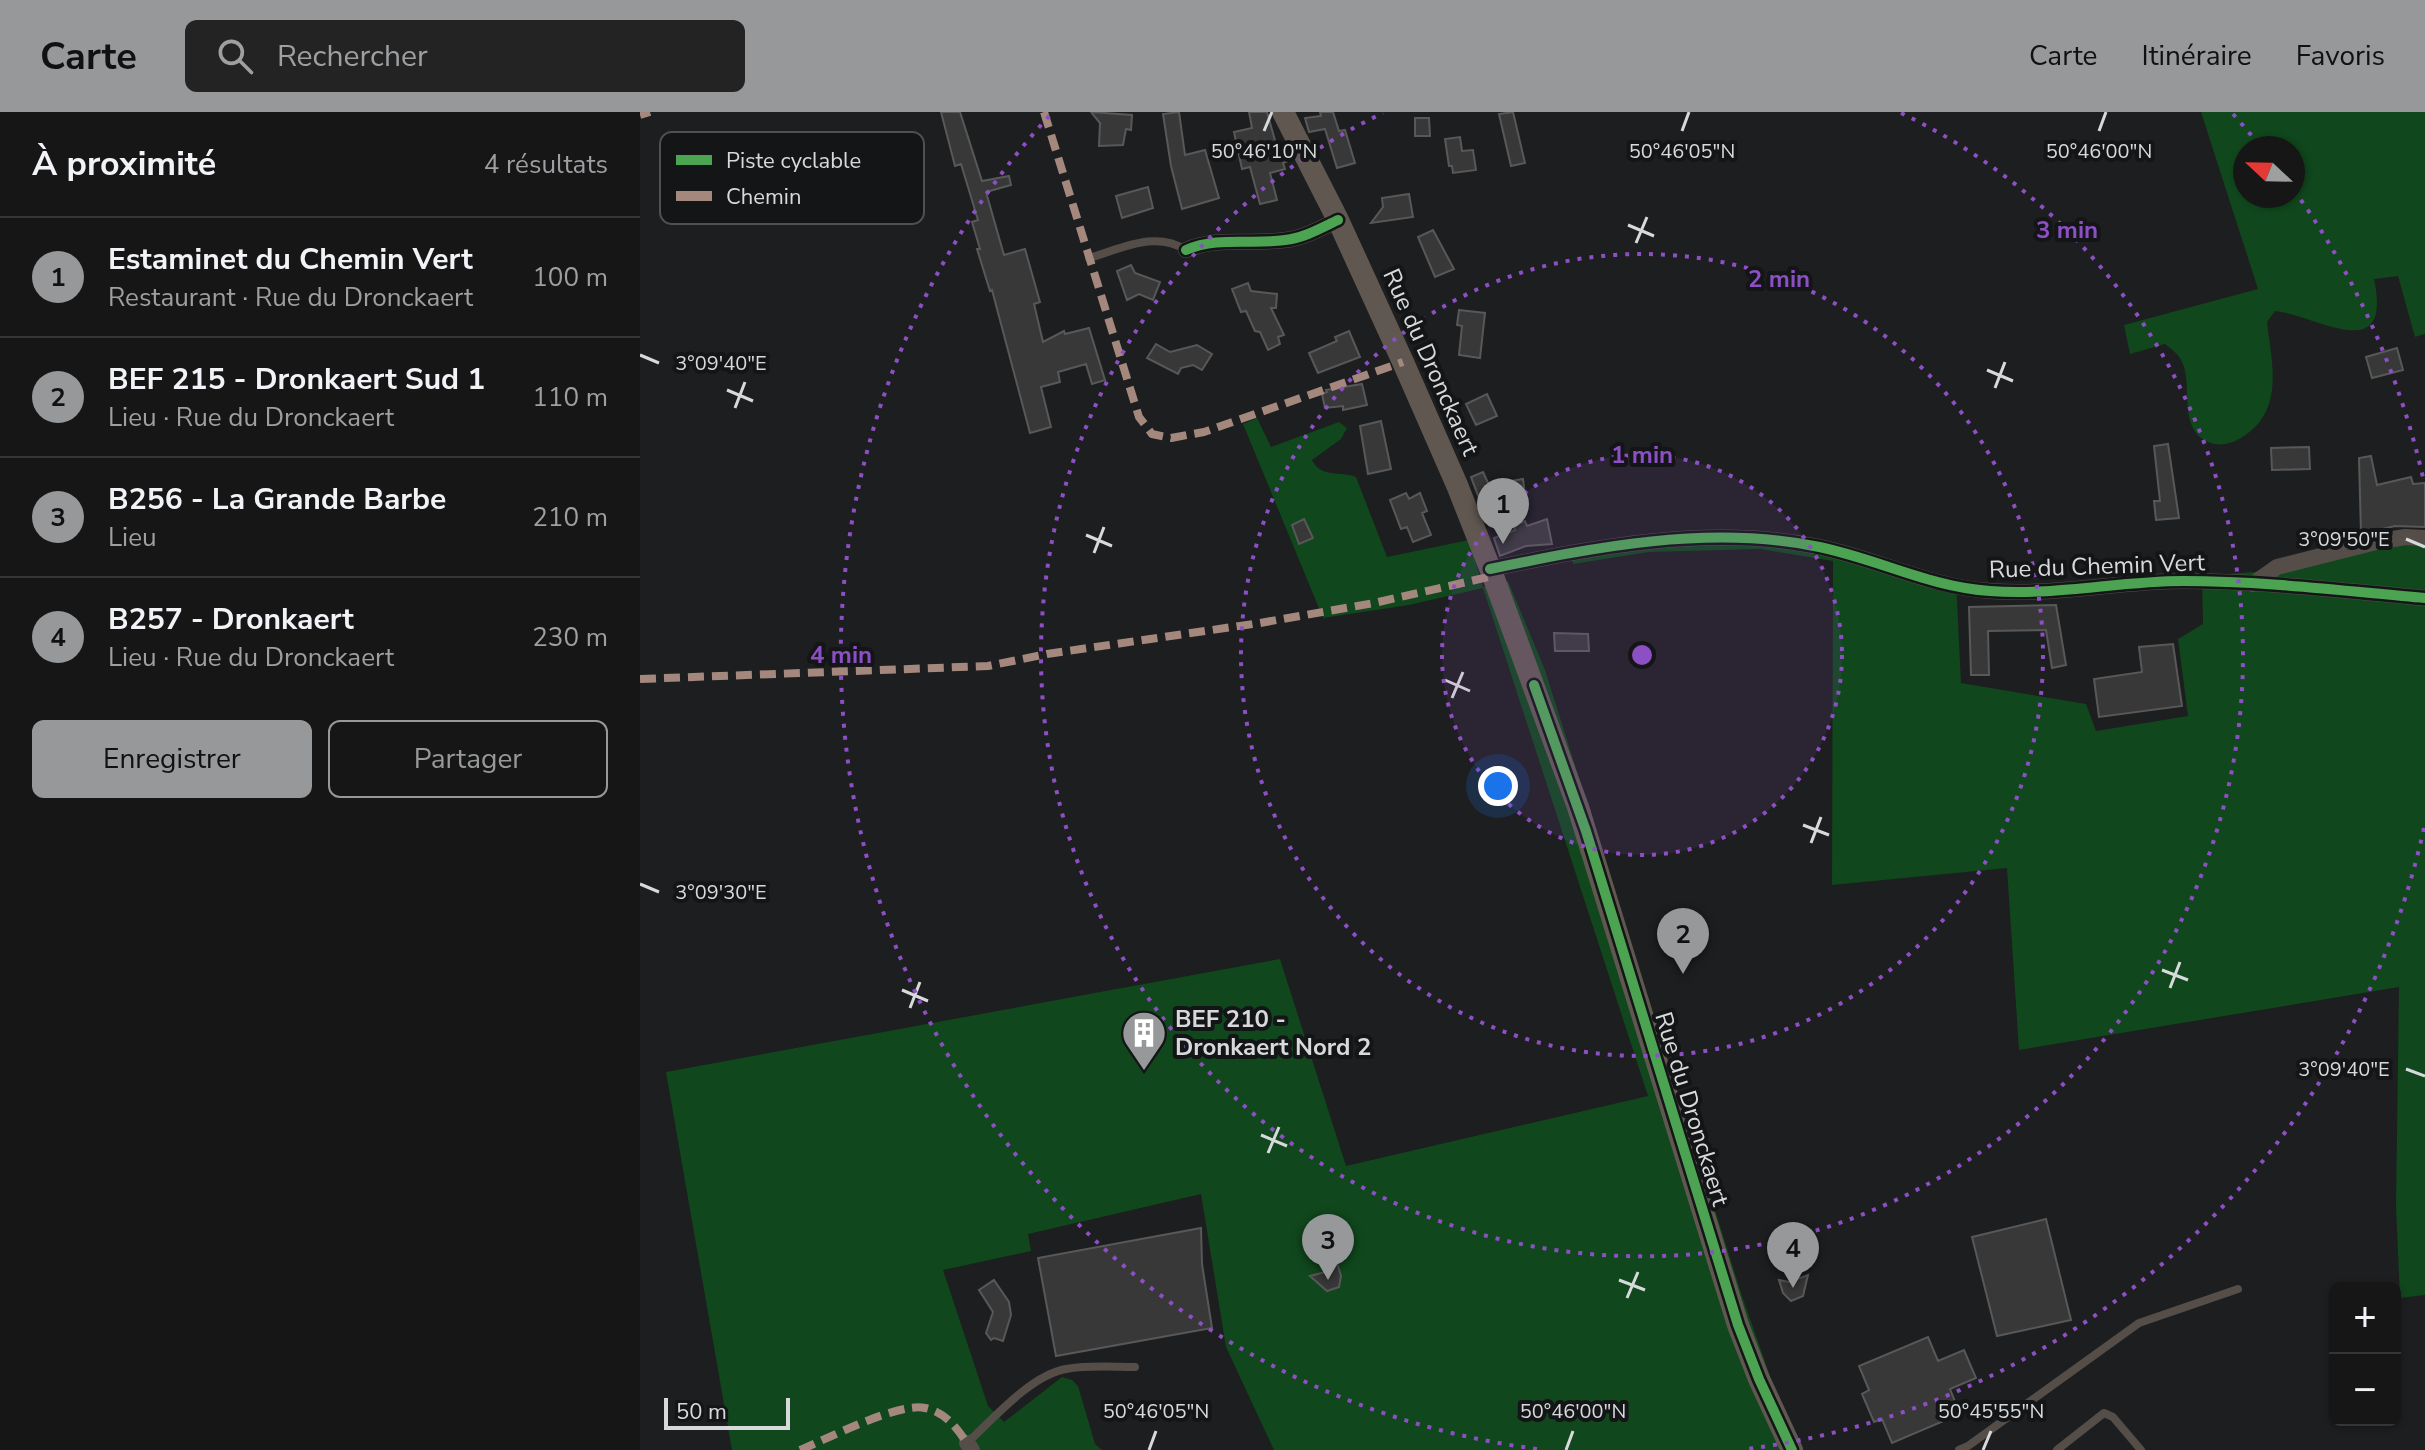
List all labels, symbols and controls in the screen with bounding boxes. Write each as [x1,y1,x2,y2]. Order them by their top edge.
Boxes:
search box [185,20,745,92]
text: Carte [40,31,137,82]
icon: search [213,34,257,78]
text: Rechercher [277,36,428,77]
text: Carte [2029,37,2098,75]
text: Itinéraire [2142,37,2252,75]
text: Favoris [2296,37,2385,75]
legend [660,132,924,224]
north arrow [2233,136,2305,208]
text: 50°46'10"N [1211,138,1317,165]
text: 50°46'05"N [1629,138,1735,165]
text: 50°46'00"N [2046,138,2152,165]
text: À proximité [32,141,216,187]
text: Piste cyclable [726,146,861,176]
text: 4 résultats [484,147,608,182]
text: Chemin [726,182,801,212]
text: 3 min [2036,214,2098,246]
text: Estaminet du Chemin Vert [108,239,473,280]
text: 1 [50,260,66,295]
text: 100 m [532,260,608,295]
street label: Rue du Dronckaert [1375,263,1487,461]
text: 2 min [1748,263,1810,295]
text: Restaurant · Rue du Dronckaert [108,280,473,315]
text: 3°09'40"E [675,350,767,377]
text: BEF 215 - Dronkaert Sud 1 [108,359,485,400]
text: 2 [50,380,66,415]
text: 110 m [532,380,608,415]
text: Lieu · Rue du Dronckaert [108,400,394,435]
text: 1 min [1611,439,1673,471]
pin: 1 [1477,478,1529,544]
text: B256 - La Grande Barbe [108,479,446,520]
text: 3 [50,500,66,535]
text: 210 m [532,500,608,535]
text: Lieu [108,520,157,555]
text: 3°09'50"E [2298,526,2390,553]
street label: Rue du Chemin Vert [1988,546,2206,586]
text: B257 - Dronkaert [108,599,354,640]
text: 4 [50,620,66,655]
text: 230 m [532,620,608,655]
text: 4 min [810,639,872,671]
text: Lieu · Rue du Dronckaert [108,640,394,675]
centre of rings [1628,641,1656,669]
button: Enregistrer [32,720,312,798]
button: Partager [328,720,608,798]
your location [1478,766,1518,806]
text: 3°09'30"E [675,879,767,906]
pin: 2 [1657,908,1709,974]
place label: BEF 210 - Dronkaert Nord 2 [1175,1003,1371,1063]
street label: Rue du Dronckaert [1647,1008,1737,1211]
building icon: BEF 210 - Dronkaert Nord 2 [1120,1009,1168,1072]
text: 3°09'40"E [2298,1056,2390,1083]
pin: 3 [1302,1214,1354,1280]
pin: 4 [1767,1222,1819,1288]
map controls [2329,1282,2401,1426]
button: + [2329,1282,2401,1354]
button: − [2329,1354,2401,1426]
scale bar [664,1394,790,1430]
text: 50 m [676,1397,727,1427]
text: 50°46'05"N [1103,1398,1209,1425]
text: 50°46'00"N [1520,1398,1626,1425]
text: 50°45'55"N [1938,1398,2044,1425]

